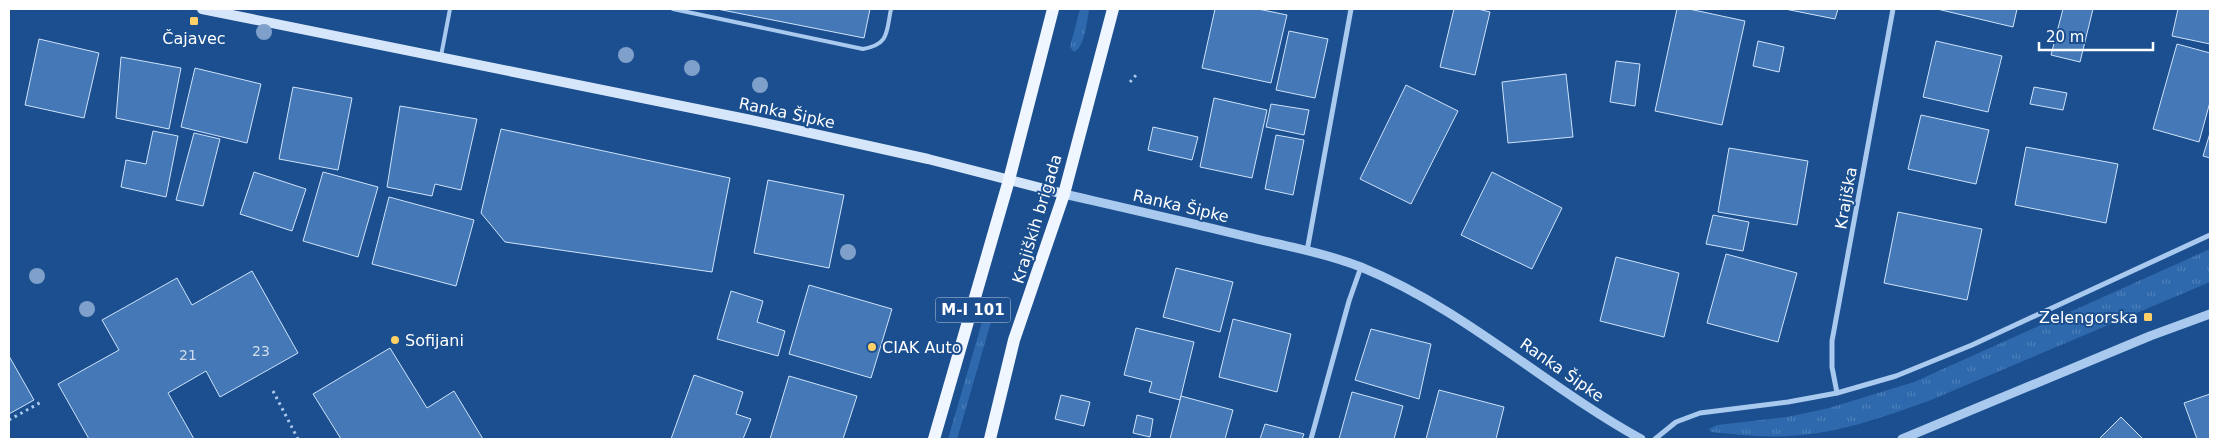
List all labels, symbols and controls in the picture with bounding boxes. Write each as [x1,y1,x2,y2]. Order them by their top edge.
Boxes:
marker: Čajavec [188,15,200,27]
scale bar [2039,20,2153,52]
text: 20 m [2046,28,2084,46]
place label: Čajavec [162,29,226,48]
street label: Ranka Šipke [737,94,837,132]
street label: Krajiških brigada [1008,152,1066,286]
street label: Krajiška [1831,165,1861,231]
street label: Ranka Šipke [1131,186,1231,226]
road number: M-I 101 [936,298,1010,322]
place label: Zelengorska [2039,308,2138,327]
marker: Zelengorska [2142,311,2154,323]
place label: Sofijani [405,331,464,350]
marker: Sofijani [389,334,401,346]
street label: Ranka Šipke [1516,334,1608,406]
place label: CIAK Auto [882,338,962,357]
marker: CIAK Auto [866,341,878,353]
house number: 23 [252,343,270,359]
house number: 21 [179,347,197,363]

